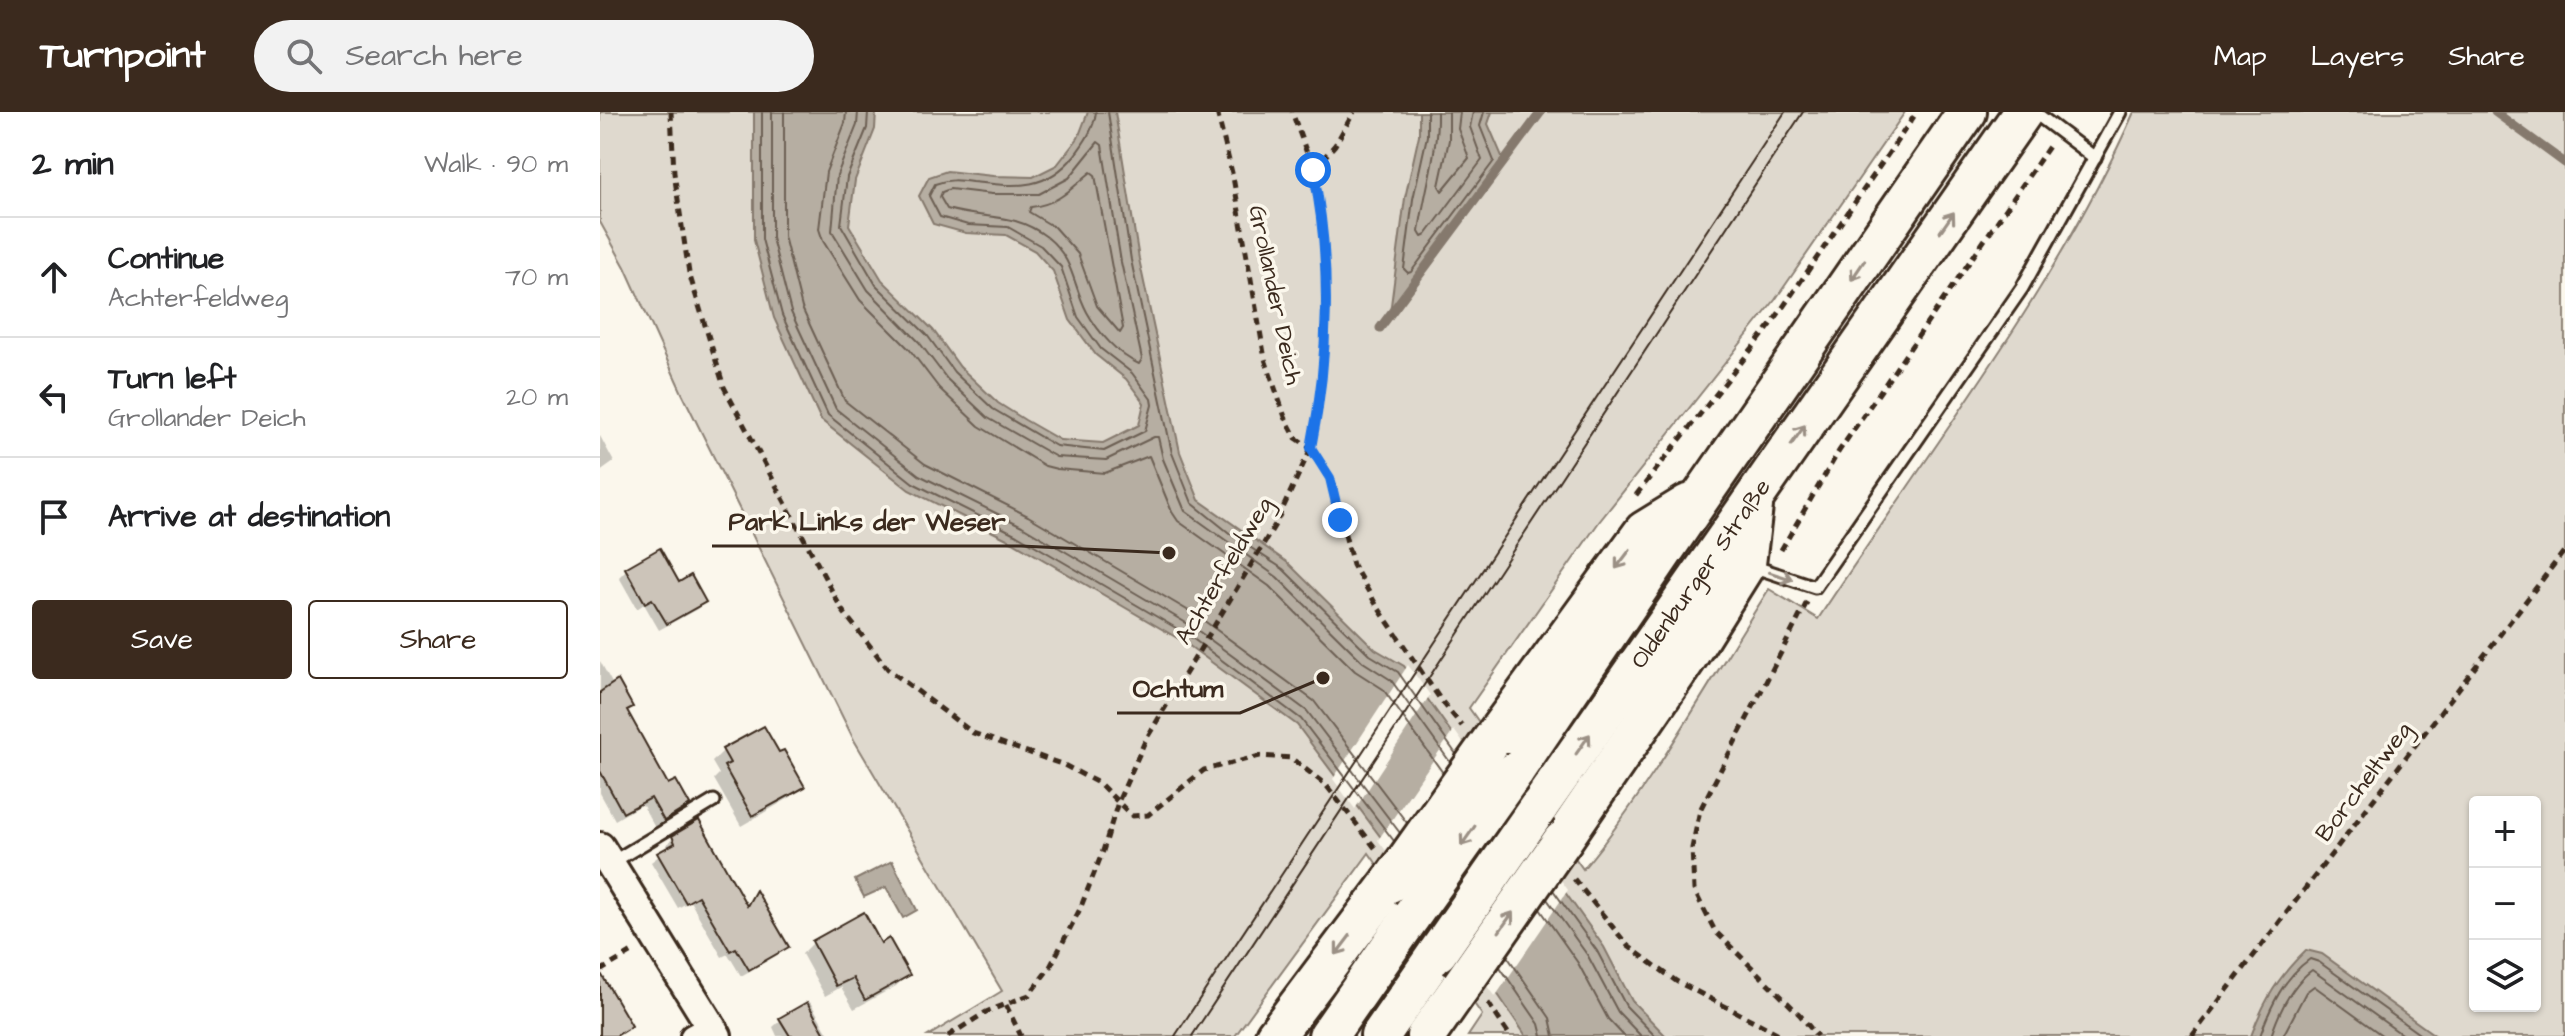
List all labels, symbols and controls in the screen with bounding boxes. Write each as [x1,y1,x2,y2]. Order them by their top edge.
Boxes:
search box [254,20,814,92]
text: Turnpoint [40,30,206,82]
icon: search [282,34,326,78]
text: Search here [346,35,523,77]
text: Map [2214,37,2267,76]
text: Layers [2311,37,2404,76]
text: Share [2448,37,2525,76]
text: 2 min [32,140,114,188]
text: Walk · 90 m [424,146,568,182]
route start [1295,152,1331,188]
street label: Grollander Deich [1239,202,1311,388]
one-way arrow [1939,211,1955,233]
text: Continue [108,238,224,280]
icon: ahead [32,255,76,299]
text: 70 m [505,259,568,295]
one-way arrow [1850,259,1866,281]
text: Achterfeldweg [108,280,288,316]
text: Turn left [108,358,236,400]
icon: left [32,375,76,419]
text: 20 m [506,379,568,415]
text: Grollander Deich [108,400,306,436]
one-way arrow [1790,424,1806,446]
street label: Oldenburger Straße [1623,472,1780,676]
street label: Achterfeldweg [1167,491,1282,652]
icon: arrive [32,495,76,539]
text: Arrive at destination [108,496,390,538]
callout: Park Links der Weser [712,496,1021,546]
route end [1322,502,1358,538]
text: Park Links der Weser [728,504,1006,540]
one-way arrow [1614,548,1631,570]
one-way arrow [1768,569,1793,584]
button: Save [32,600,292,679]
button: Share [308,600,568,679]
callout: Ochtum [1117,663,1240,713]
text: Ochtum [1133,671,1224,707]
street label: Borcheltweg [2308,715,2421,850]
one-way arrow [1575,733,1591,755]
map controls [2469,796,2541,1012]
button: + [2469,796,2541,868]
one-way arrow [1460,824,1477,846]
button: − [2469,868,2541,940]
one-way arrow [1497,912,1514,933]
one-way arrow [1335,934,1352,955]
button: layers [2469,940,2541,1012]

